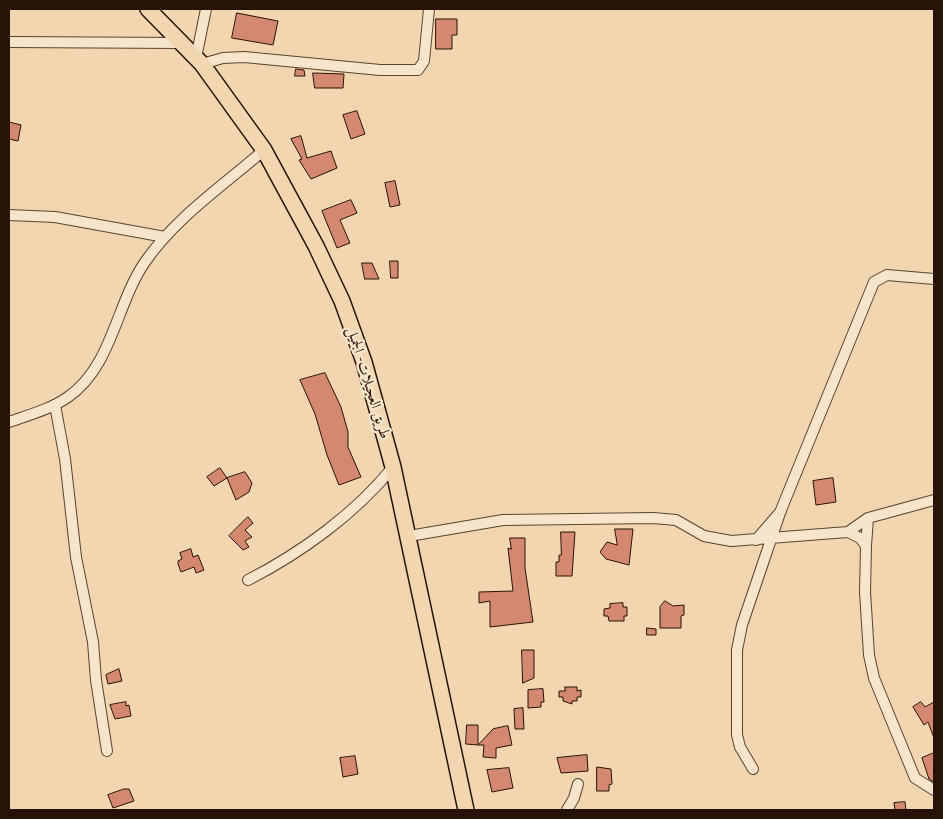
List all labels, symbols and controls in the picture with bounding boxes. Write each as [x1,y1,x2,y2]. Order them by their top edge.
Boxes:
street label: طريق العجيلات- الجميل [342,325,394,441]

